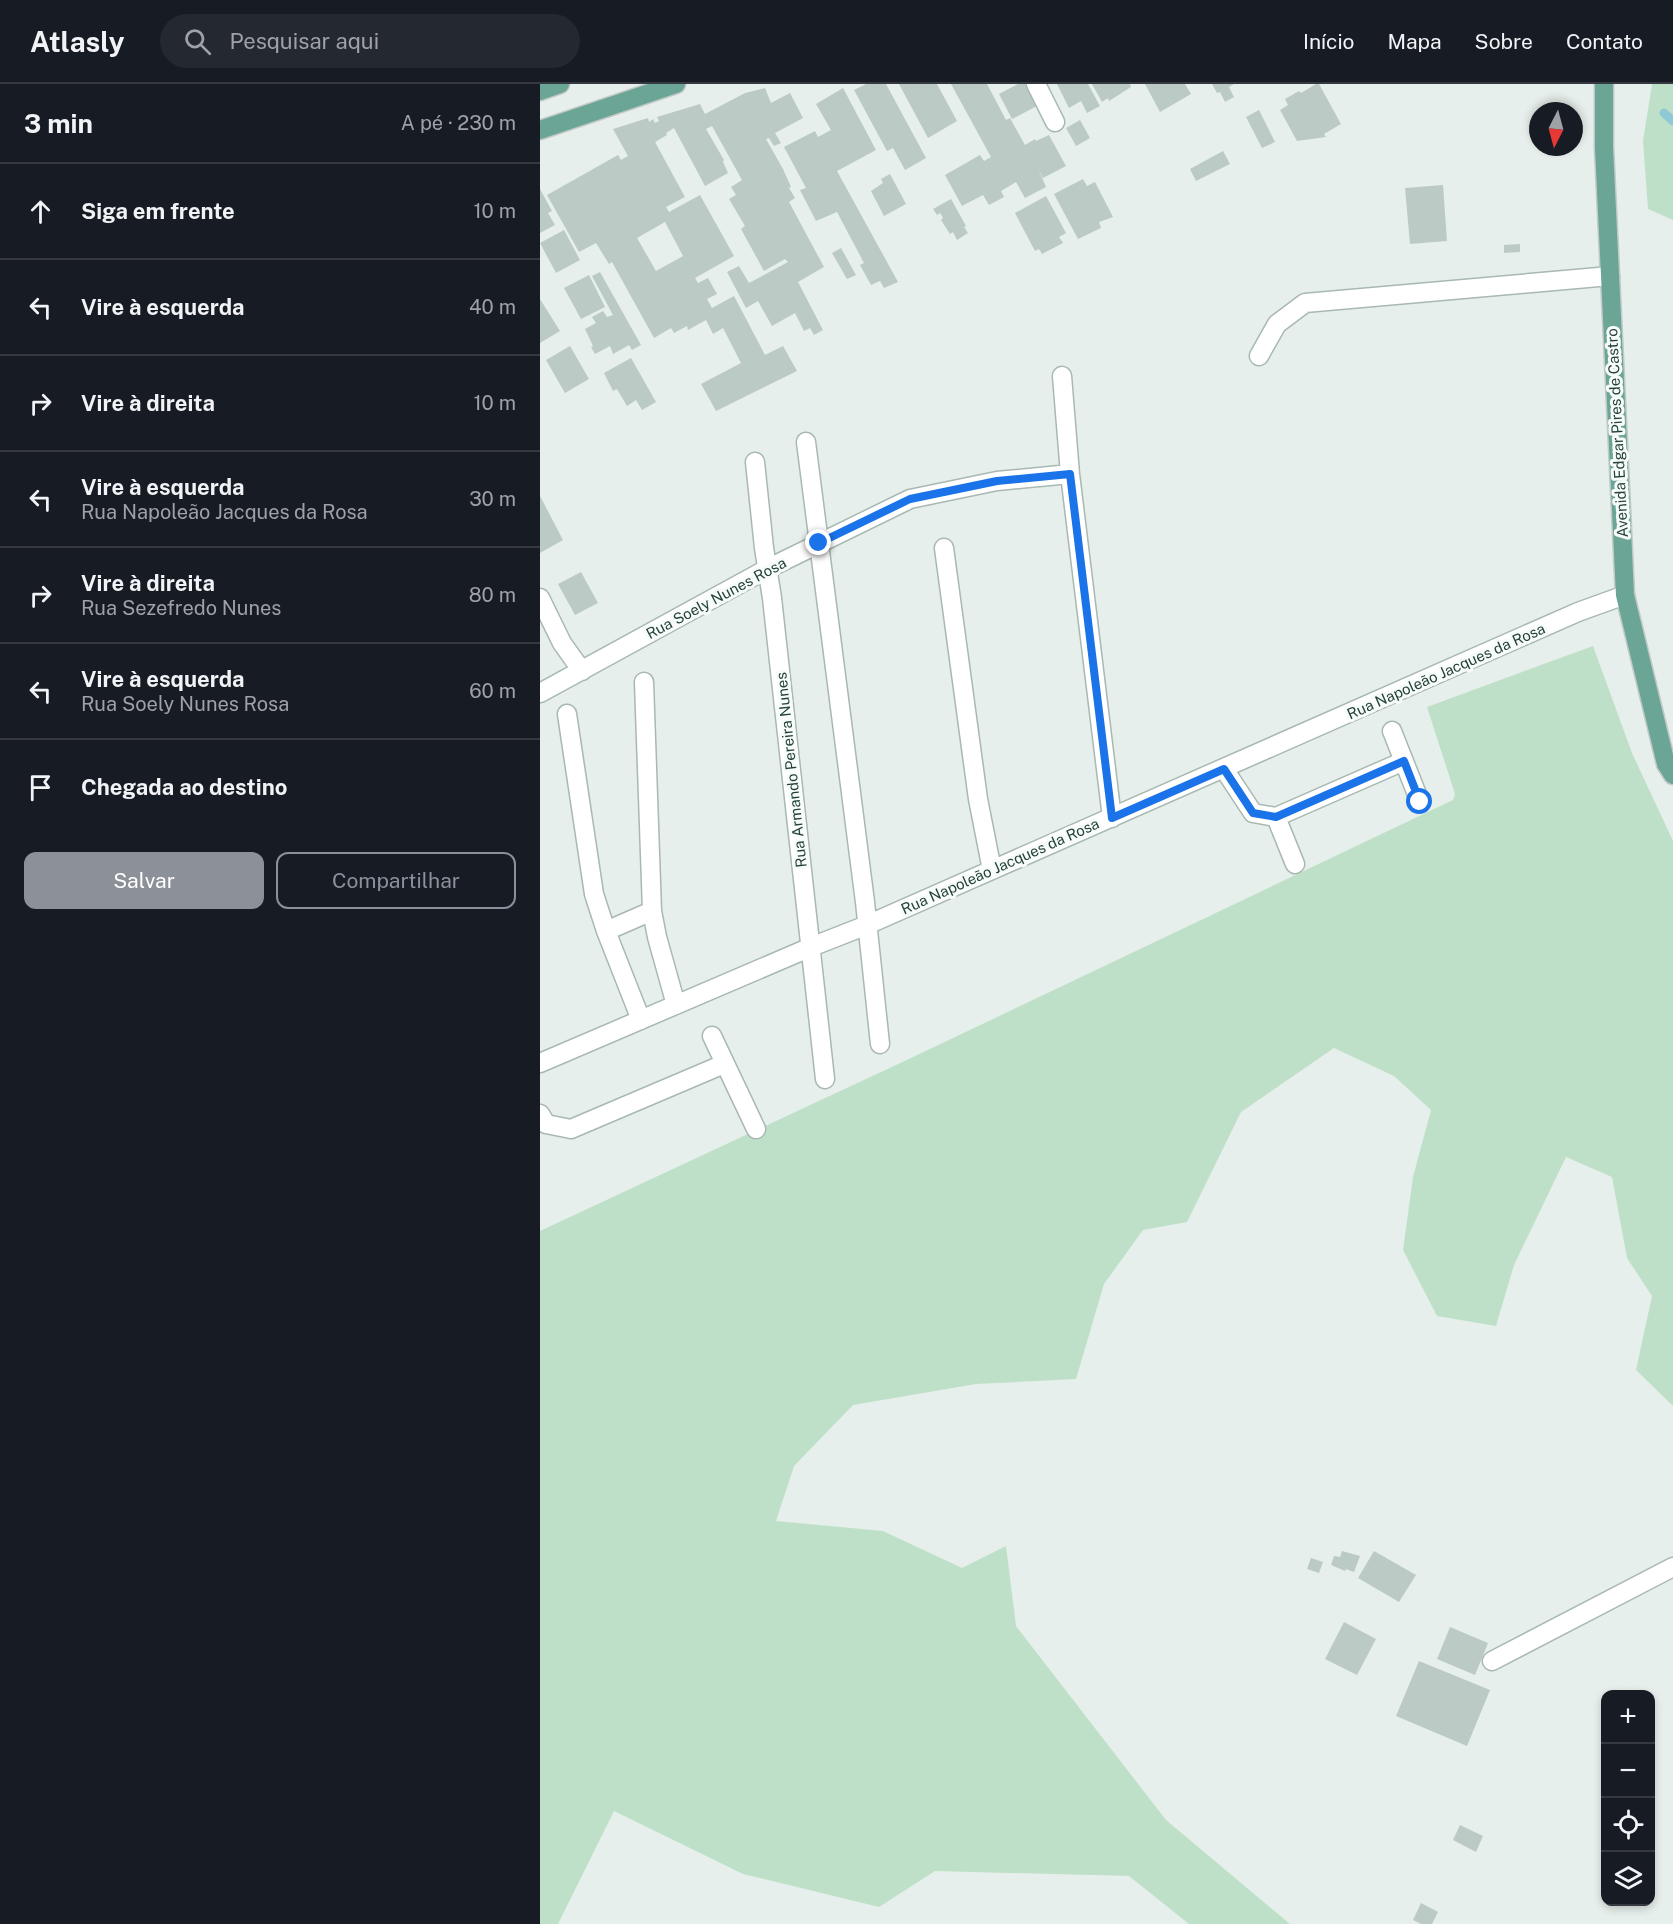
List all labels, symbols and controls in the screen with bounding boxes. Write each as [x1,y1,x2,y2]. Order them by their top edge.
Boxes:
search box [160,14,580,68]
text: Atlasly [30,25,124,58]
icon: search [181,25,214,58]
text: Pesquisar aqui [229,28,379,54]
text: Início [1303,29,1354,54]
text: Mapa [1387,29,1442,54]
text: Sobre [1475,29,1533,54]
text: Contato [1566,29,1643,54]
north arrow [1529,102,1583,156]
text: 3 min [24,108,93,139]
text: A pé · 230 m [401,111,516,135]
icon: ahead [24,195,57,228]
text: Siga em frente [81,198,235,224]
text: 10 m [473,199,516,223]
icon: left [24,291,57,324]
text: Vire à esquerda [81,294,245,320]
text: 40 m [469,295,516,319]
street label: Avenida Edgar Pires de Castro [1603,328,1631,538]
icon: right [24,387,57,420]
text: Vire à direita [81,390,215,416]
text: 10 m [473,391,516,415]
text: Vire à esquerda [81,474,245,500]
icon: left [24,483,57,516]
text: 30 m [469,487,516,511]
text: Rua Napoleão Jacques da Rosa [81,500,368,524]
route end [805,529,831,555]
street label: Rua Soely Nunes Rosa [643,554,789,642]
text: Vire à direita [81,570,215,596]
icon: right [24,579,57,612]
text: 80 m [469,583,516,607]
text: Rua Sezefredo Nunes [81,596,281,620]
street label: Rua Napoleão Jacques da Rosa [1344,620,1548,722]
text: Vire à esquerda [81,666,245,692]
street label: Rua Armando Pereira Nunes [772,671,810,869]
icon: left [24,675,57,708]
text: 60 m [469,679,516,703]
text: Rua Soely Nunes Rosa [81,692,289,716]
icon: arrive [24,771,57,804]
text: Chegada ao destino [81,774,287,800]
route start [1406,788,1432,814]
street label: Rua Napoleão Jacques da Rosa [898,815,1102,917]
button: Salvar [24,852,264,909]
button: Compartilhar [276,852,516,909]
map controls [1601,1690,1655,1906]
button: + [1601,1690,1655,1744]
button: − [1601,1744,1655,1798]
button: locate [1601,1798,1655,1852]
button: layers [1601,1852,1655,1906]

